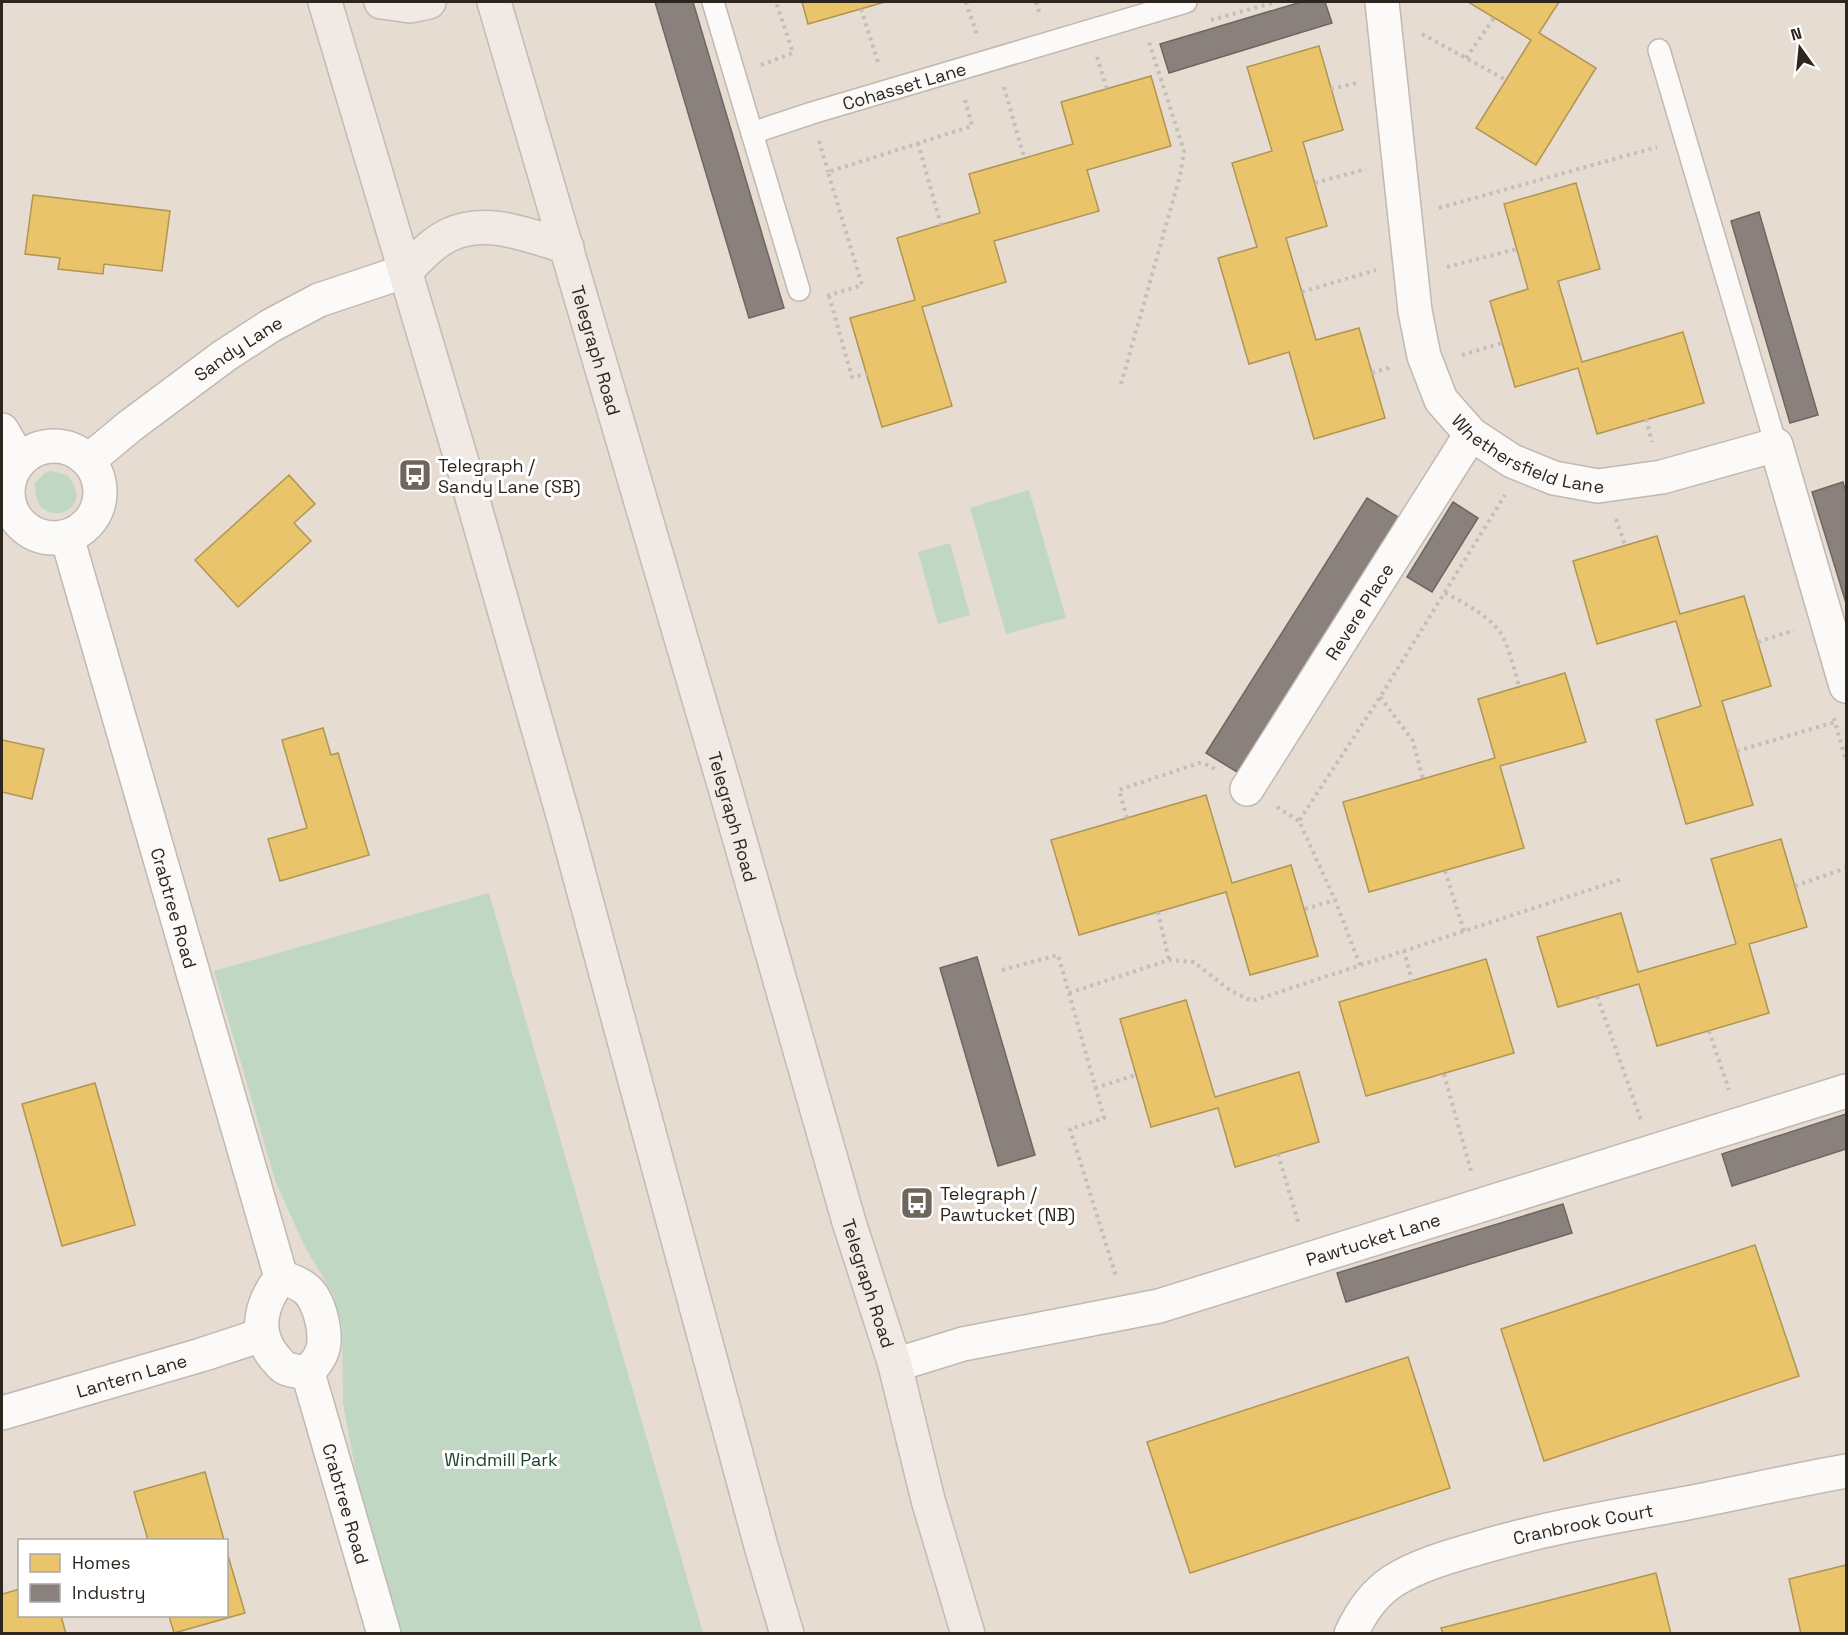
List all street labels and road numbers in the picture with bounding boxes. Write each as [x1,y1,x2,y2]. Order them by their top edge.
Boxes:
street label: Cohasset Lane [839,56,969,115]
street label: Telegraph Road [566,283,626,418]
street label: Sandy Lane [189,310,286,386]
street label: Whethersfield Lane [1447,409,1605,498]
street label: Revere Place [1320,559,1398,664]
street label: Telegraph Road [703,749,763,884]
street label: Crabtree Road [146,845,203,971]
street label: Pawtucket Lane [1303,1207,1443,1271]
street label: Telegraph Road [837,1216,900,1351]
street label: Lantern Lane [74,1348,190,1402]
street label: Crabtree Road [318,1441,374,1567]
street label: Cranbrook Court [1510,1498,1655,1549]

